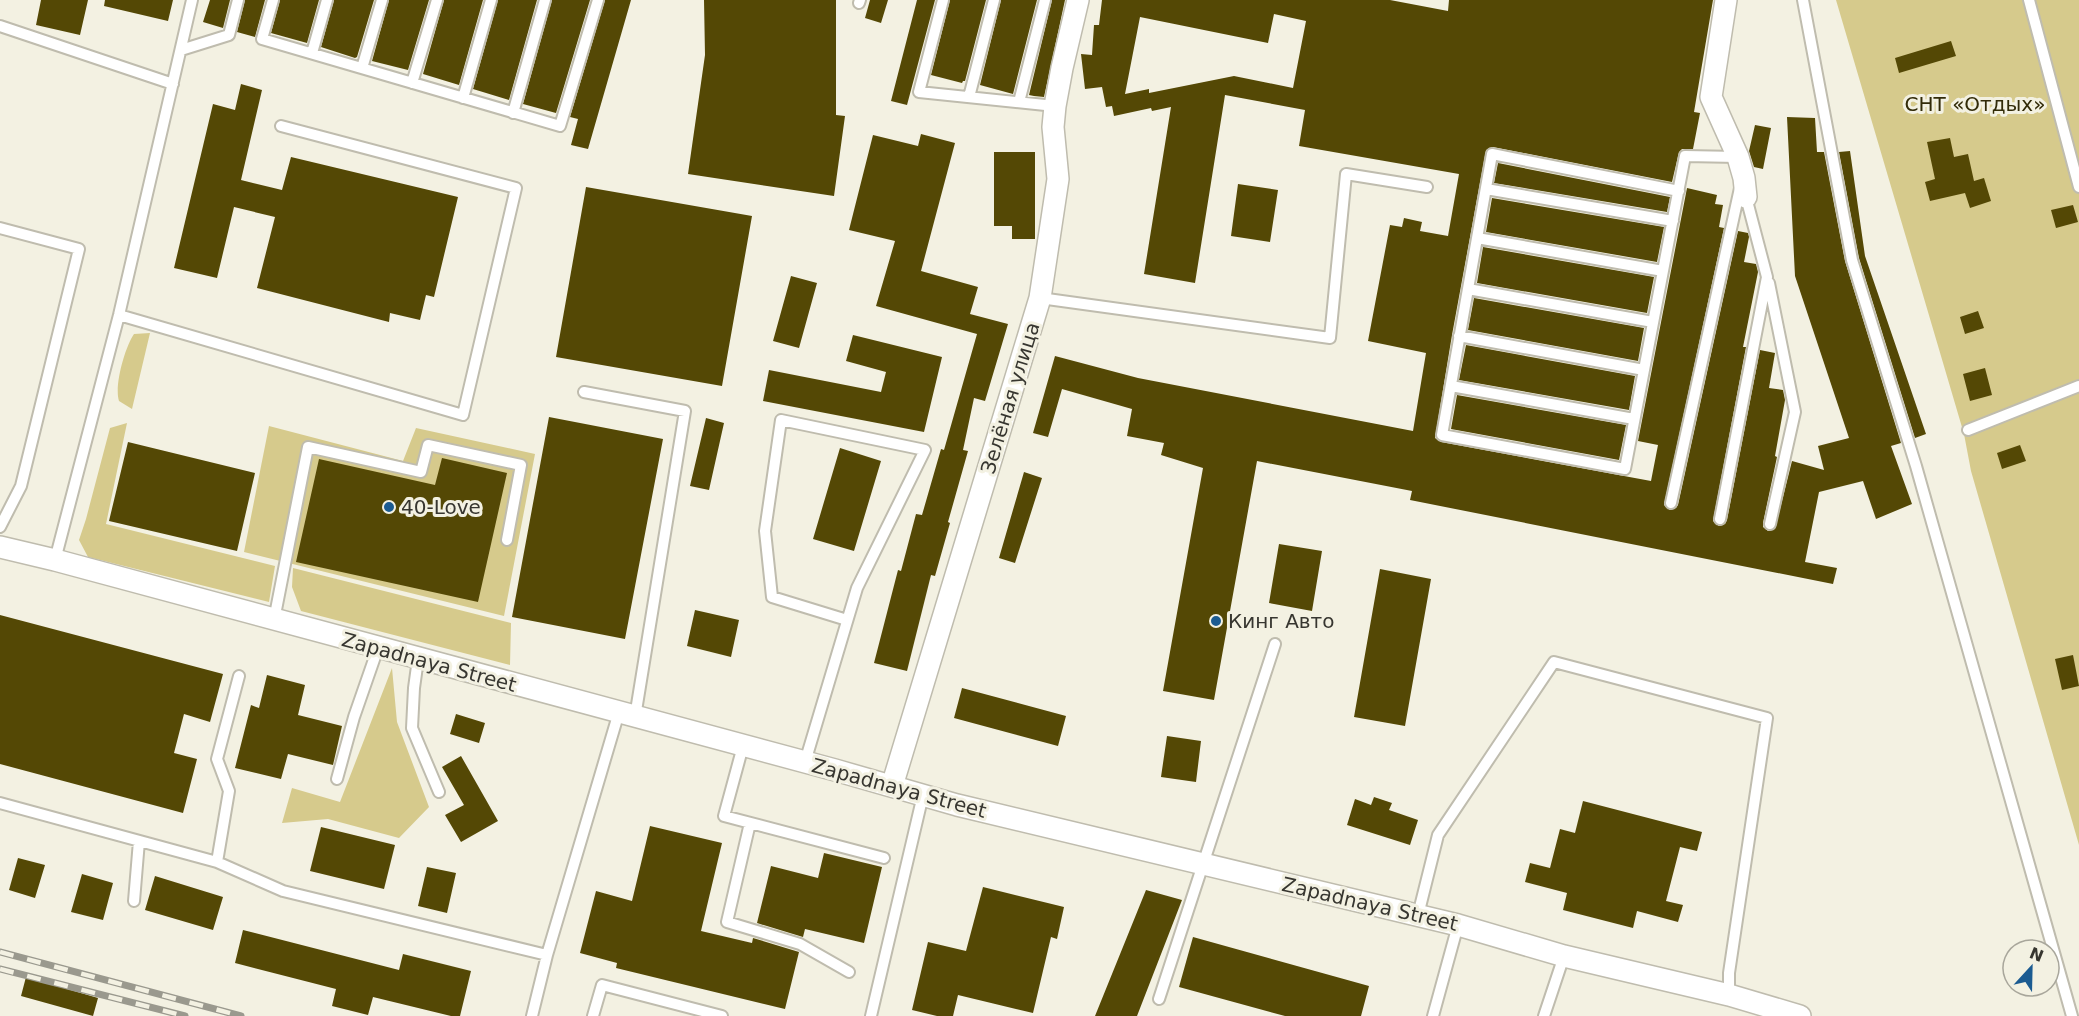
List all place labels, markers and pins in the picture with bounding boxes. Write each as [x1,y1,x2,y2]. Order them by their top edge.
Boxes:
place label: 40-Love [401,495,481,519]
marker: 40-Love [382,500,396,514]
place label: Кинг Авто [1228,609,1335,633]
marker: Кинг Авто [1209,614,1223,628]

